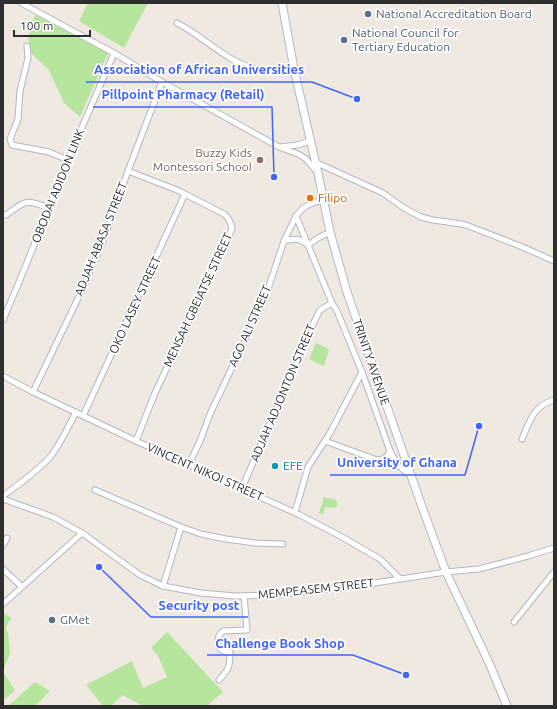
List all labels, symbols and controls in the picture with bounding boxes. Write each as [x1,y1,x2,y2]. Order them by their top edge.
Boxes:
place label: National Accreditation Board [376,7,532,20]
marker: National Accreditation Board [363,9,373,19]
scale bar [14,12,90,38]
text: 100 m [20,19,53,32]
place label: National Council for Tertiary Education [352,26,459,53]
marker: National Council for Tertiary Education [339,35,349,45]
callout: Association of African Universities [86,57,312,82]
text: Association of African Universities [94,62,304,76]
callout: Pillpoint Pharmacy (Retail) [93,82,272,107]
text: Pillpoint Pharmacy (Retail) [102,87,264,102]
street label: OBODAI ADIDON LINK [29,126,87,245]
place label: Buzzy Kids Montessori School [153,146,252,173]
marker: Buzzy Kids Montessori School [255,155,265,165]
street label: ADJAH ABASA STREET [72,180,129,298]
place label: Filipo [318,191,347,204]
marker: Filipo [305,193,315,203]
street label: MENSAH GBEIATSE STREET [161,230,235,369]
street label: OKO LASEY STREET [106,254,163,356]
street label: AGO ALI STREET [226,283,274,369]
street label: TRINITY AVENUE [351,317,392,407]
street label: ADJAH ADJONTON STREET [248,322,318,464]
street label: VINCENT NIKOI STREET [145,440,266,503]
callout: University of Ghana [330,450,465,475]
text: University of Ghana [337,455,457,469]
place label: EFE [283,459,303,472]
marker: EFE [270,461,280,471]
street label: MEMPEASEM STREET [257,576,375,601]
callout: Security post [151,592,248,617]
text: Security post [159,598,240,612]
place label: GMet [60,613,90,626]
marker: GMet [47,615,57,625]
callout: Challenge Book Shop [207,630,353,655]
text: Challenge Book Shop [215,636,345,650]

